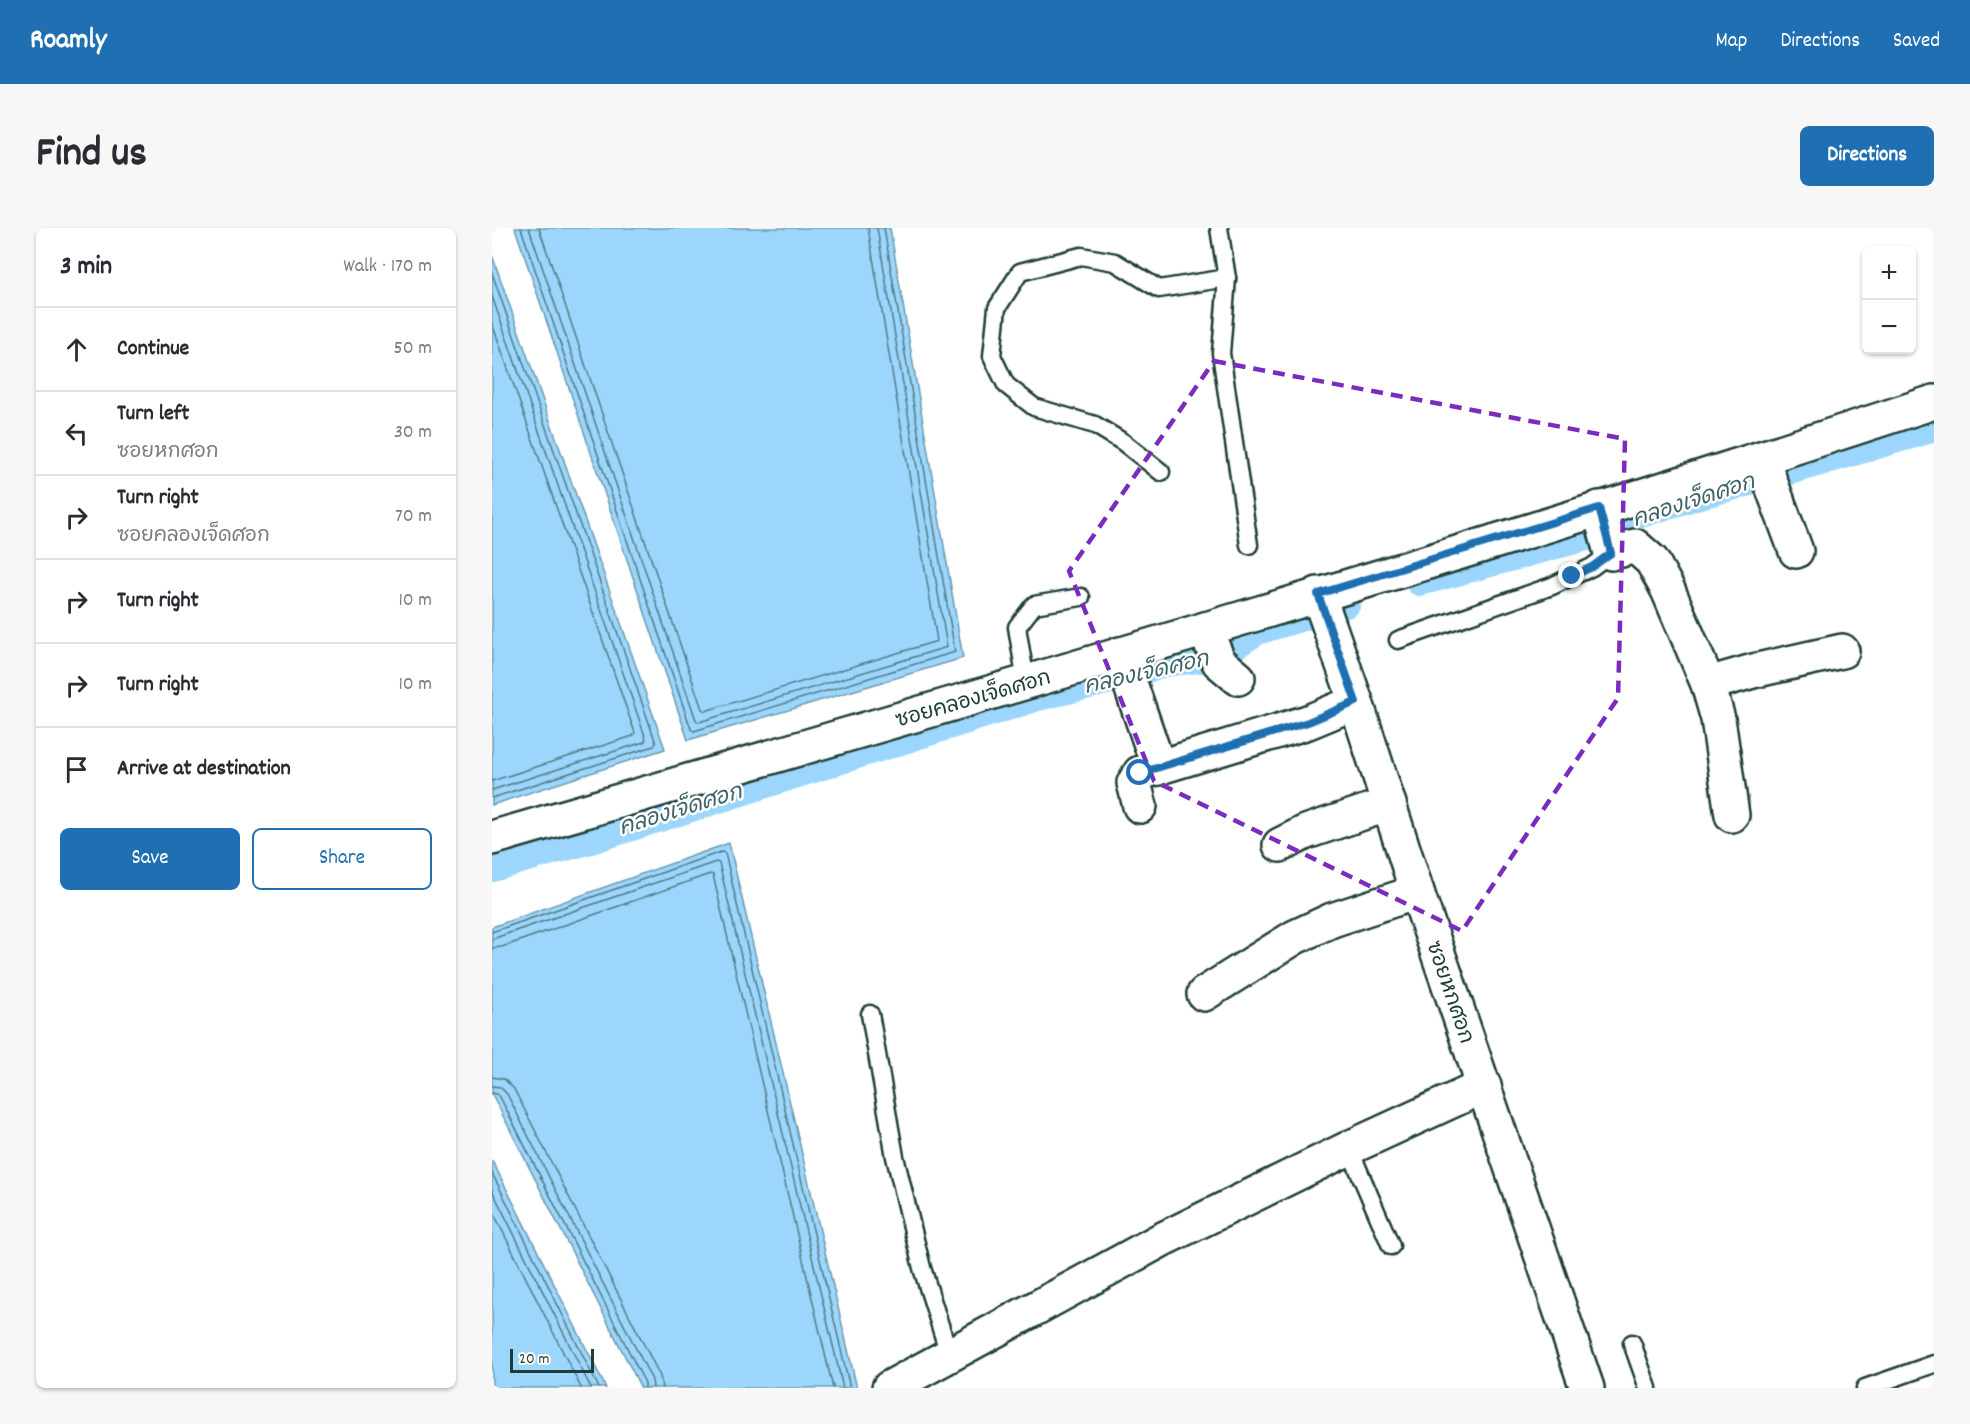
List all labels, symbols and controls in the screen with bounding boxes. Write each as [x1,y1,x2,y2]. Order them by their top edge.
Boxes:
text: Roamly [30,22,106,62]
text: Map [1716,27,1747,57]
text: Directions [1780,27,1860,57]
text: Saved [1893,27,1940,57]
text: Find us [36,126,147,186]
button: Directions [1800,126,1934,186]
map controls [1862,246,1916,354]
button: + [1862,246,1916,300]
text: 3 min [60,249,112,286]
text: Walk · 170 m [343,253,432,281]
button: − [1862,300,1916,354]
icon: ahead [60,333,93,366]
text: Continue [117,334,189,365]
text: 50 m [394,335,432,363]
text: Turn left [117,399,189,430]
icon: left [60,417,93,450]
text: 30 m [394,419,432,447]
text: ซอยหกศอก [117,439,219,467]
water label: คลองเจ็ดศอก [1628,465,1761,537]
text: Turn right [117,483,199,514]
icon: right [60,501,93,534]
text: 70 m [395,503,432,531]
text: ซอยคลองเจ็ดศอก [117,523,270,551]
route end [1558,562,1584,588]
icon: right [60,585,93,618]
text: Turn right [117,586,199,617]
text: 10 m [398,587,432,615]
water label: คลองเจ็ดศอก [1081,643,1214,704]
street label: ซอยคลองเจ็ดศอก [892,663,1055,737]
icon: right [60,669,93,702]
text: Turn right [117,670,199,701]
text: 10 m [398,671,432,699]
icon: arrive [60,753,93,786]
text: Arrive at destination [117,754,291,785]
route start [1126,759,1152,785]
water label: คลองเจ็ดศอก [615,775,748,845]
button: Save [60,828,240,890]
button: Share [252,828,432,890]
street label: ซอยหกศอก [1417,938,1480,1048]
scale bar [510,1346,594,1374]
text: 20 m [519,1348,549,1371]

